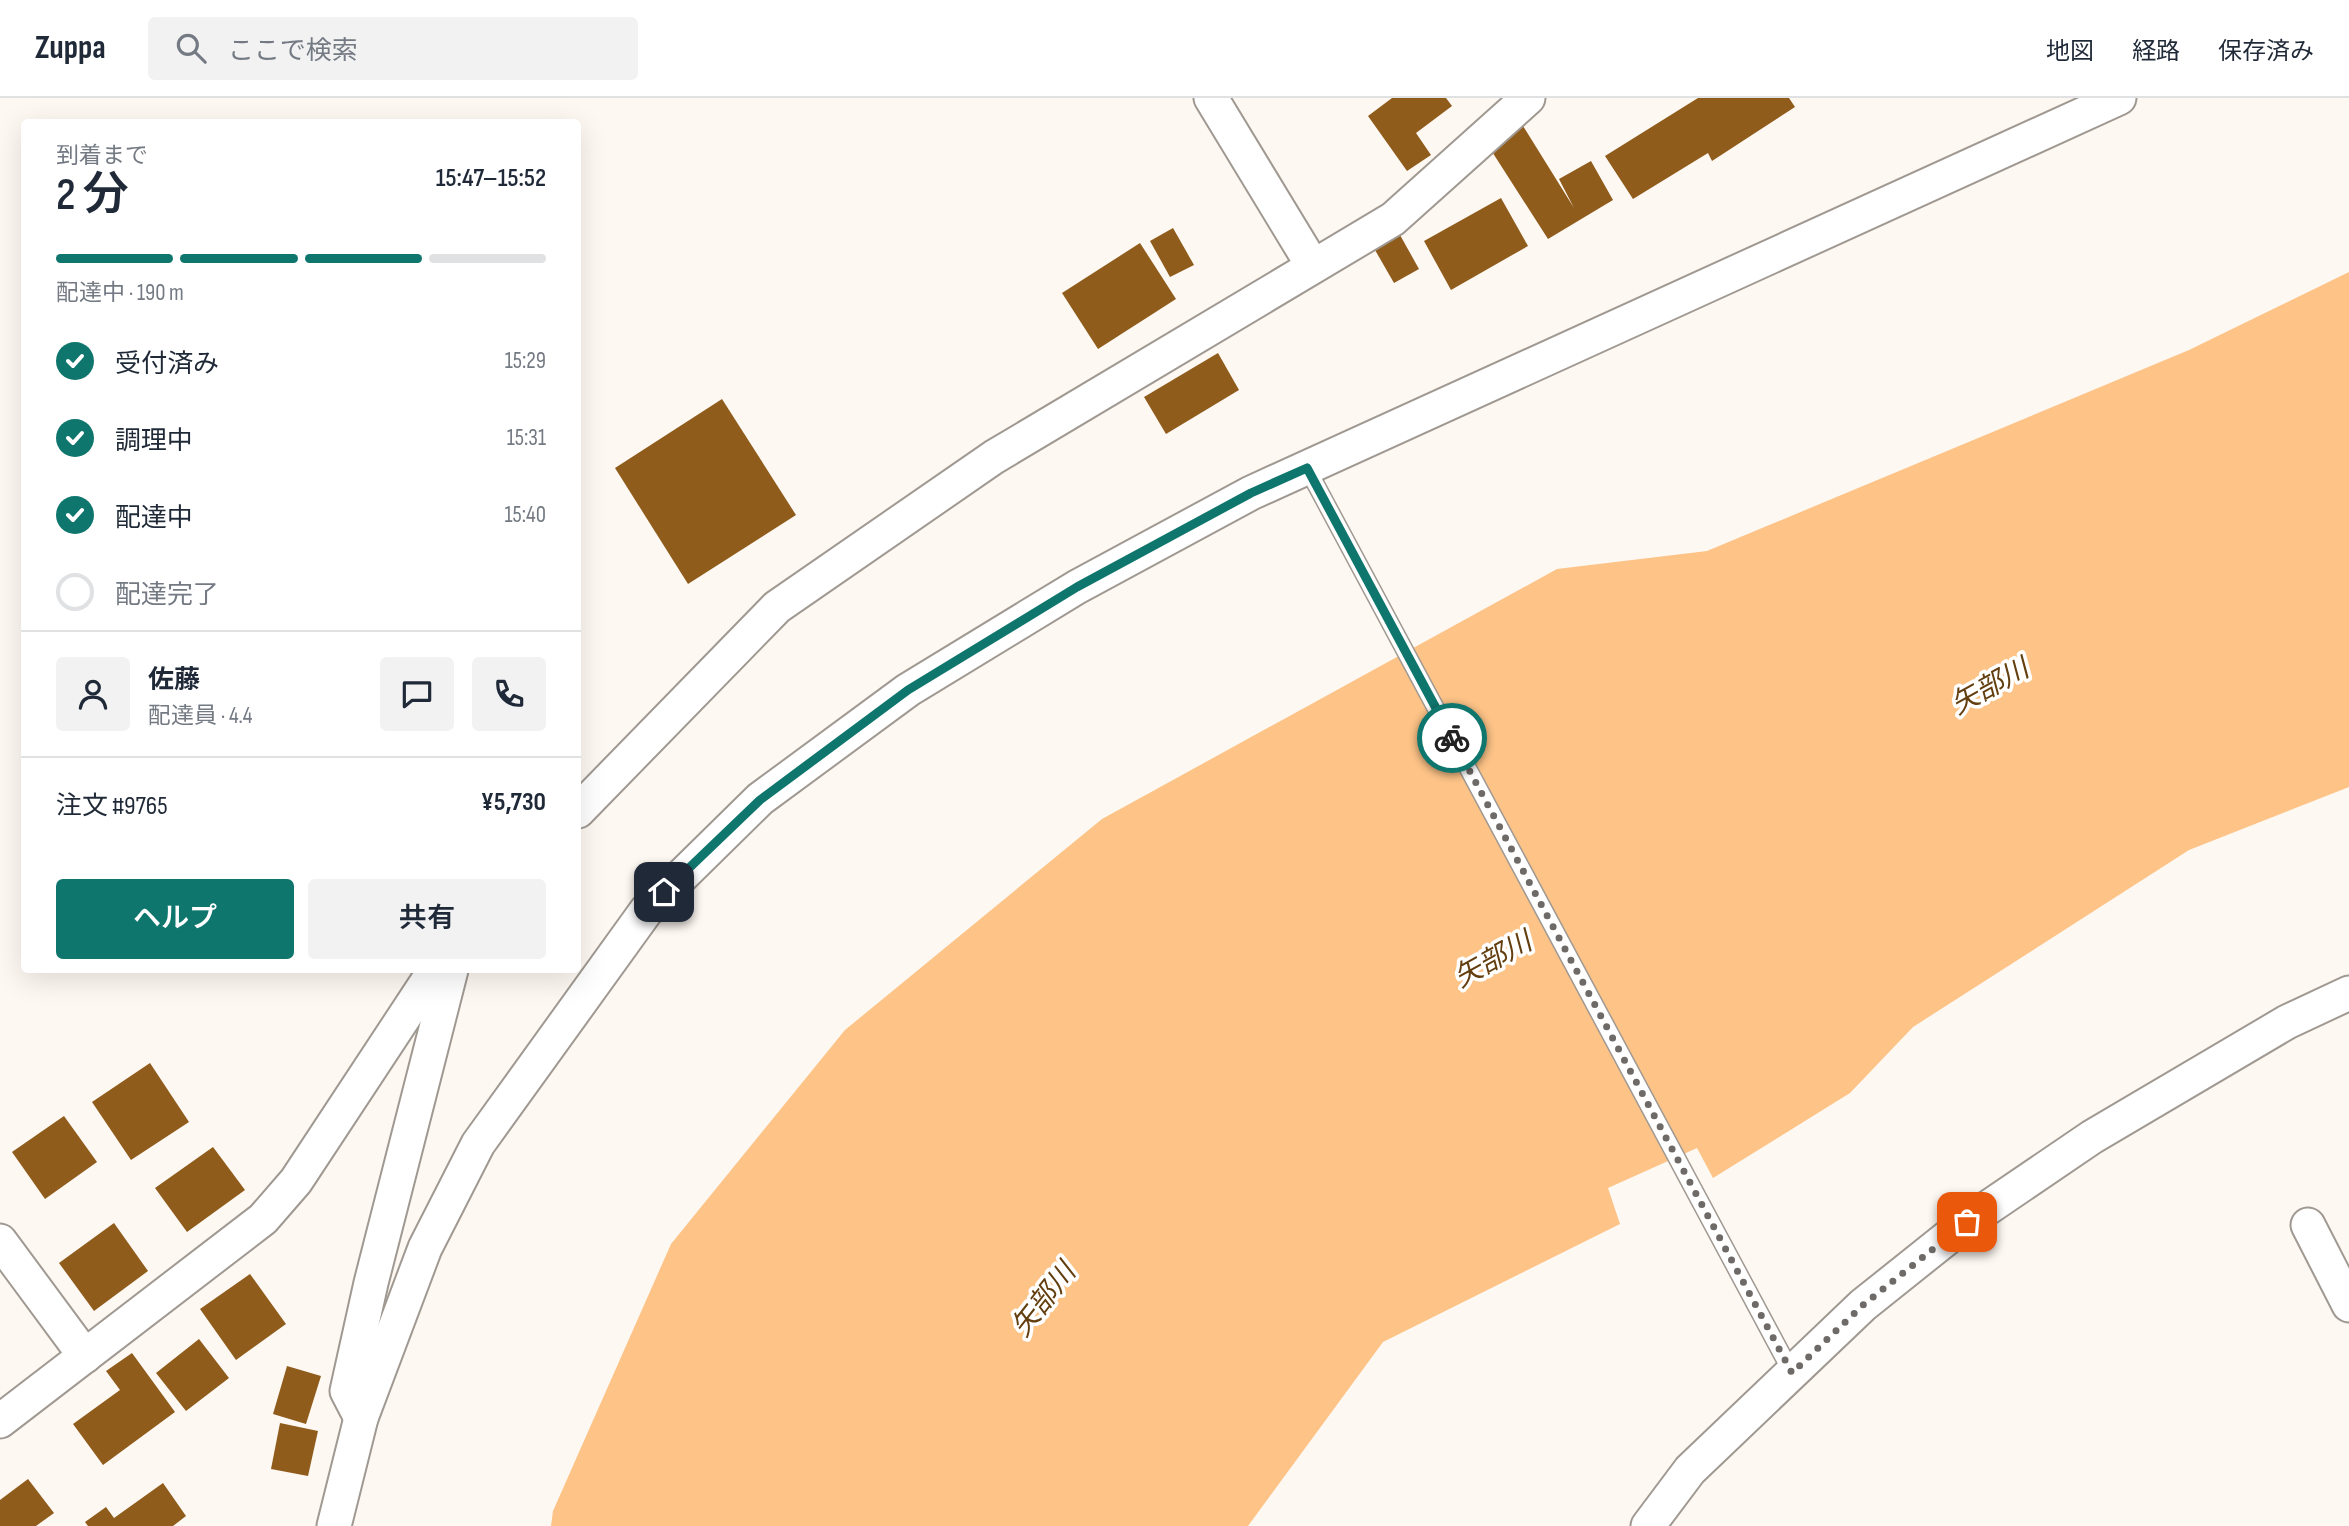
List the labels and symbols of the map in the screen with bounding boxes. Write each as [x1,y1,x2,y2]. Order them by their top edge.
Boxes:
water label: 矢部川 [1945,651,2037,722]
courier [1417,703,1487,773]
pin [634,862,694,922]
water label: 矢部川 [1448,924,1540,995]
pin [1937,1192,1997,1252]
water label: 矢部川 [1005,1254,1085,1343]

